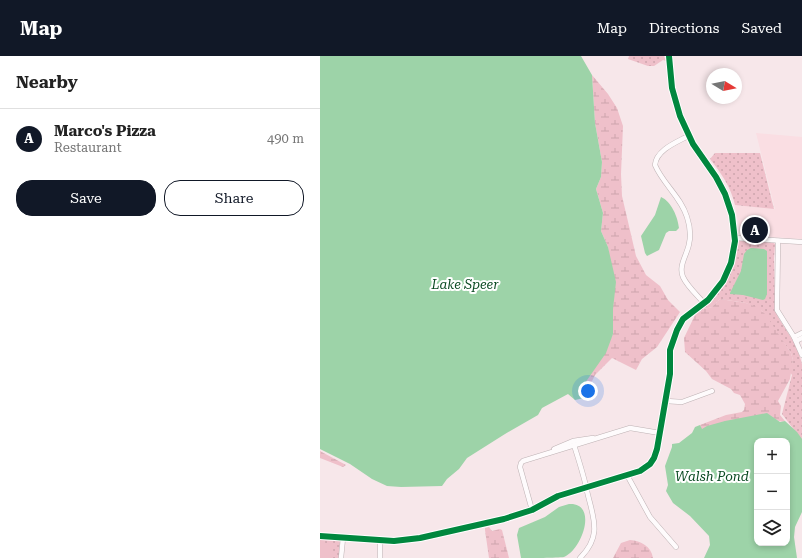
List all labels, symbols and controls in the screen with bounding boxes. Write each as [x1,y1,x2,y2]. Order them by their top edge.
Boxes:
text: Map [20,17,62,40]
text: Map [597,20,627,36]
text: Directions [649,20,719,36]
text: Saved [741,20,782,36]
north arrow [706,68,742,104]
text: Nearby [16,72,78,92]
text: Marco's Pizza [54,122,156,140]
text: A [24,131,34,146]
text: 490 m [267,131,304,146]
text: Restaurant [54,140,122,155]
button: Save [16,180,156,216]
button: Share [164,180,304,216]
pin: A [742,215,768,245]
water label: Lake Speer [430,277,499,292]
your location [578,381,598,401]
map controls [754,438,790,546]
button: + [754,438,790,474]
water label: Walsh Pond [675,469,749,484]
button: − [754,474,790,510]
button: layers [754,510,790,546]

